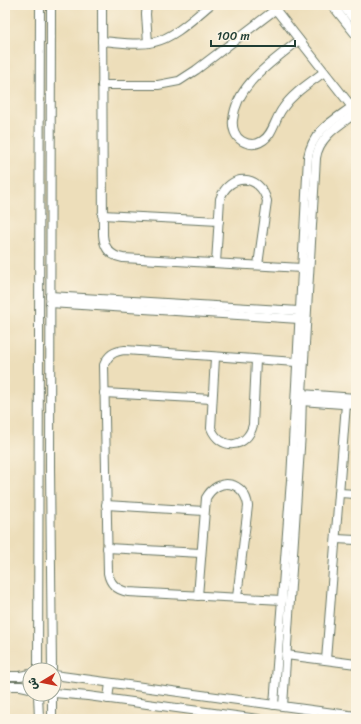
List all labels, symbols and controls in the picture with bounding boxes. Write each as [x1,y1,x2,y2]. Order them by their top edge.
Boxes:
scale bar [211,22,295,48]
text: 100 m [217,25,250,47]
north arrow [22,662,62,702]
text: ش [22,676,43,691]

